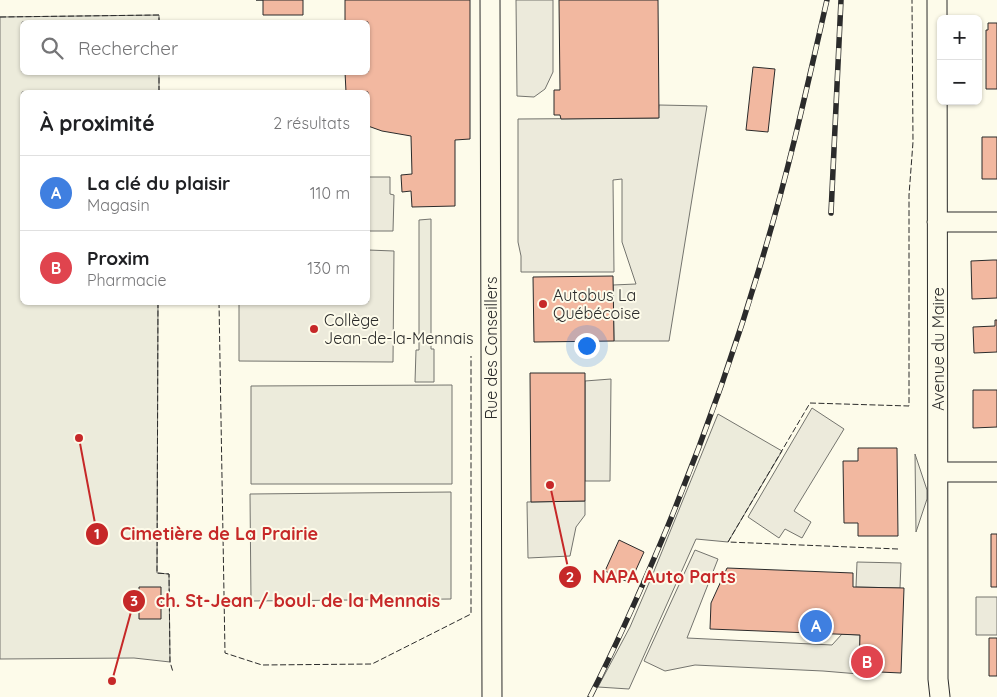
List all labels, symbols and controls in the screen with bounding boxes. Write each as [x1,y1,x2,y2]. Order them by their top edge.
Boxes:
map controls [937,15,982,105]
button: + [937,15,982,60]
search box [20,20,370,75]
icon: search [38,34,66,62]
text: Rechercher [78,36,178,60]
button: − [937,60,982,105]
text: À proximité [40,110,155,136]
text: 2 résultats [273,113,350,133]
text: La clé du plaisir [87,171,230,195]
text: A [51,183,61,203]
text: 110 m [310,183,350,203]
text: Magasin [87,195,150,215]
text: Proxim [87,246,149,270]
text: B [51,258,61,278]
text: 130 m [307,258,350,278]
text: Pharmacie [87,270,167,290]
street label: Rue des Conseillers [481,277,501,419]
place label: Autobus La Québécoise [553,285,640,323]
street label: Avenue du Maire [928,287,948,411]
marker: Autobus La Québécoise [537,298,549,310]
place label: Collège Jean-de-la-Mennais [324,310,473,348]
marker: Collège Jean-de-la-Mennais [308,323,320,335]
your location [574,333,600,359]
callout: Cimetière de La Prairie [85,517,328,550]
text: Cimetière de La Prairie [120,522,318,545]
text: 1 [94,524,100,543]
callout: NAPA Auto Parts [557,560,745,593]
text: NAPA Auto Parts [592,565,736,588]
text: 2 [566,567,574,586]
callout: ch. St-Jean / boul. de la Mennais [121,584,450,617]
text: ch. St-Jean / boul. de la Mennais [156,589,440,612]
text: 3 [130,591,138,610]
pin: A [800,607,832,645]
pin: B [851,643,883,681]

